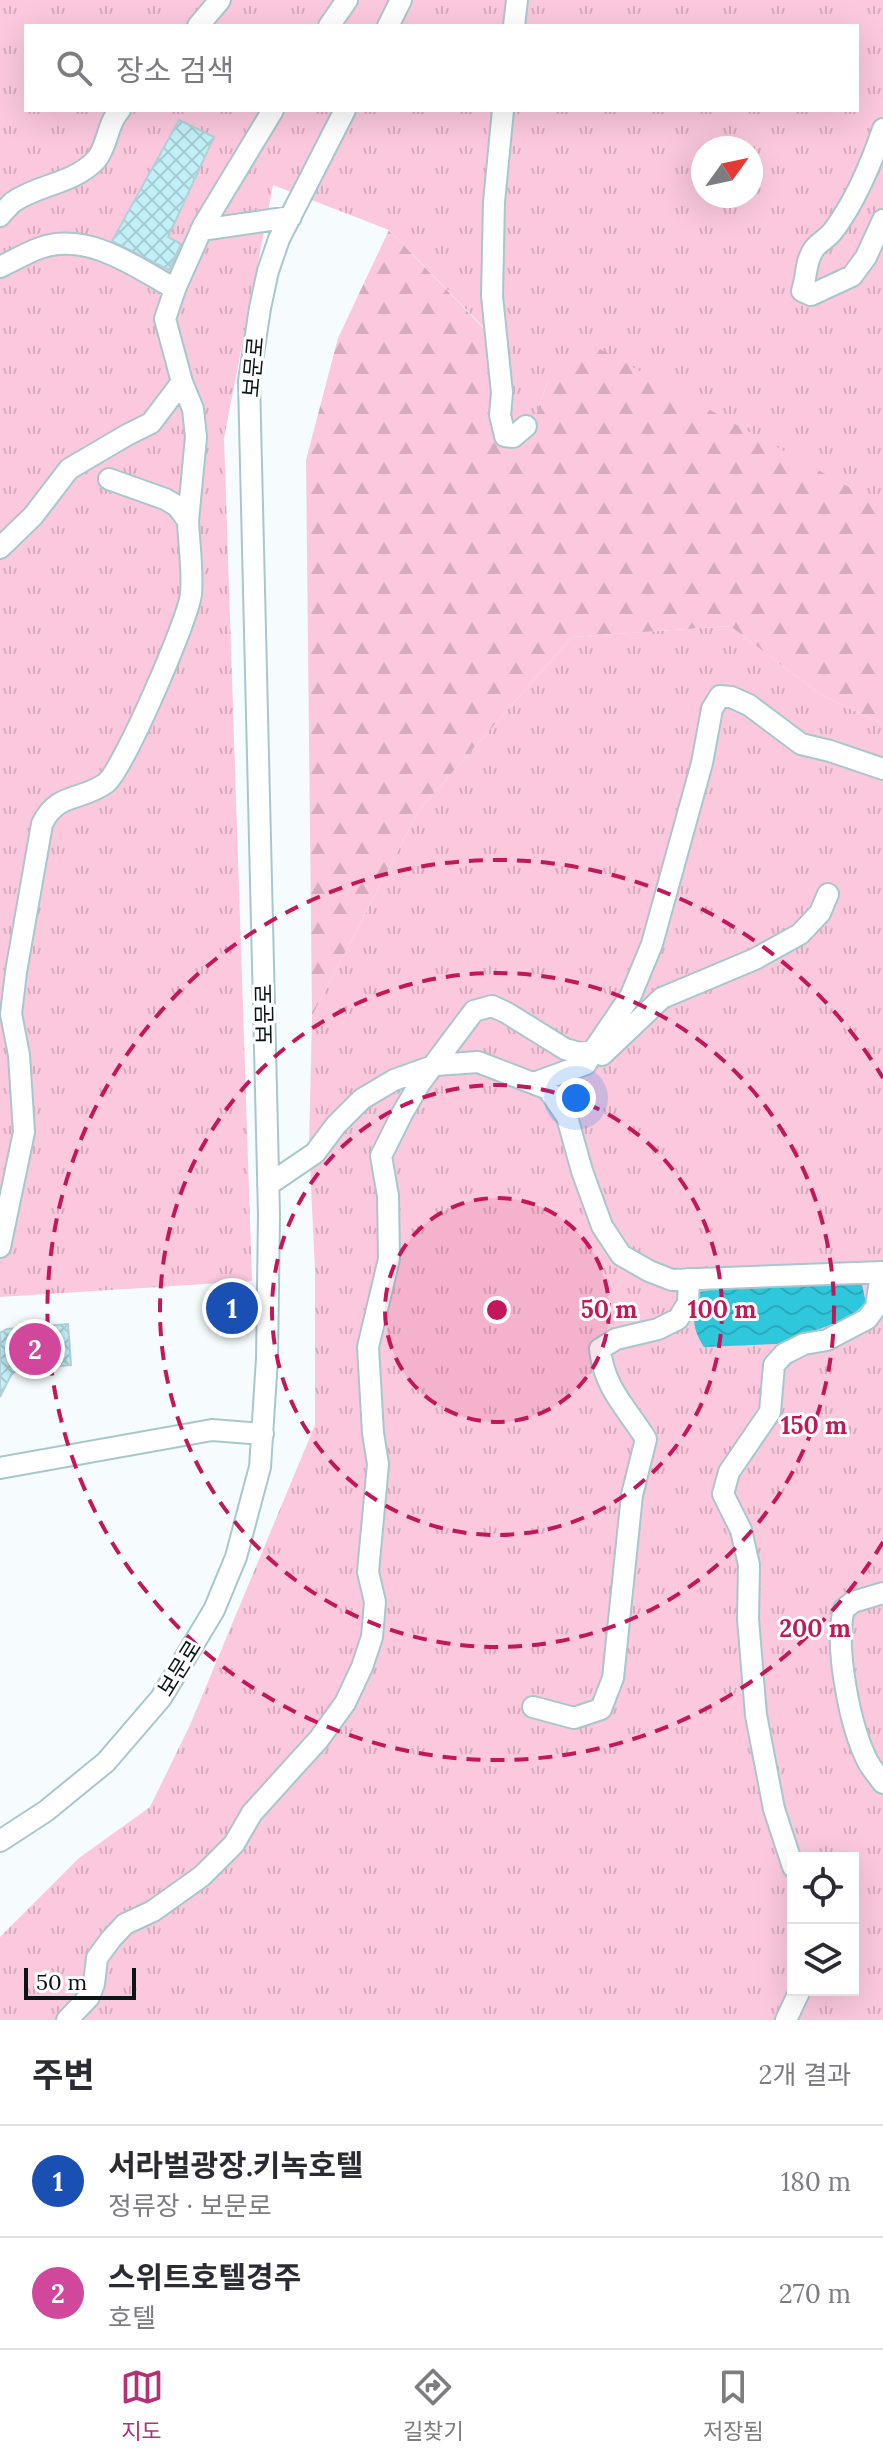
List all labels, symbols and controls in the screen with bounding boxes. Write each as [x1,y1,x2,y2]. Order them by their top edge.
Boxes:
search box [24,24,859,112]
icon: search [52,46,96,90]
text: 장소 검색 [116,51,234,89]
north arrow [691,136,763,208]
street label: 보문로 [236,336,270,398]
street label: 보문로 [249,983,279,1045]
your location [556,1078,596,1118]
pin: 1 [206,1278,258,1338]
text: 50 m [581,1294,637,1325]
text: 100 m [688,1294,756,1325]
centre of rings [483,1296,511,1324]
pin: 2 [9,1319,61,1379]
text: 150 m [781,1410,847,1441]
text: 200 m [779,1613,851,1644]
street label: 보문로 [151,1635,207,1701]
map controls [787,1852,859,1996]
button: locate [787,1852,859,1924]
button: layers [787,1924,859,1996]
scale bar [24,1964,136,2000]
text: 50 m [36,1968,87,1996]
text: 주변 [32,2053,95,2096]
text: 2개 결과 [758,2058,851,2091]
text: 서라벌광장.키녹호텔 [108,2146,363,2184]
text: 1 [53,2165,63,2198]
text: 180 m [781,2165,851,2198]
text: 정류장 · 보문로 [108,2189,272,2222]
text: 스위트호텔경주 [108,2258,301,2296]
text: 2 [51,2277,65,2310]
text: 270 m [779,2277,851,2310]
text: 호텔 [108,2301,156,2334]
tab: 지도 [120,2365,164,2445]
tab: 길찾기 [403,2365,463,2445]
tab: 저장됨 [703,2365,763,2445]

